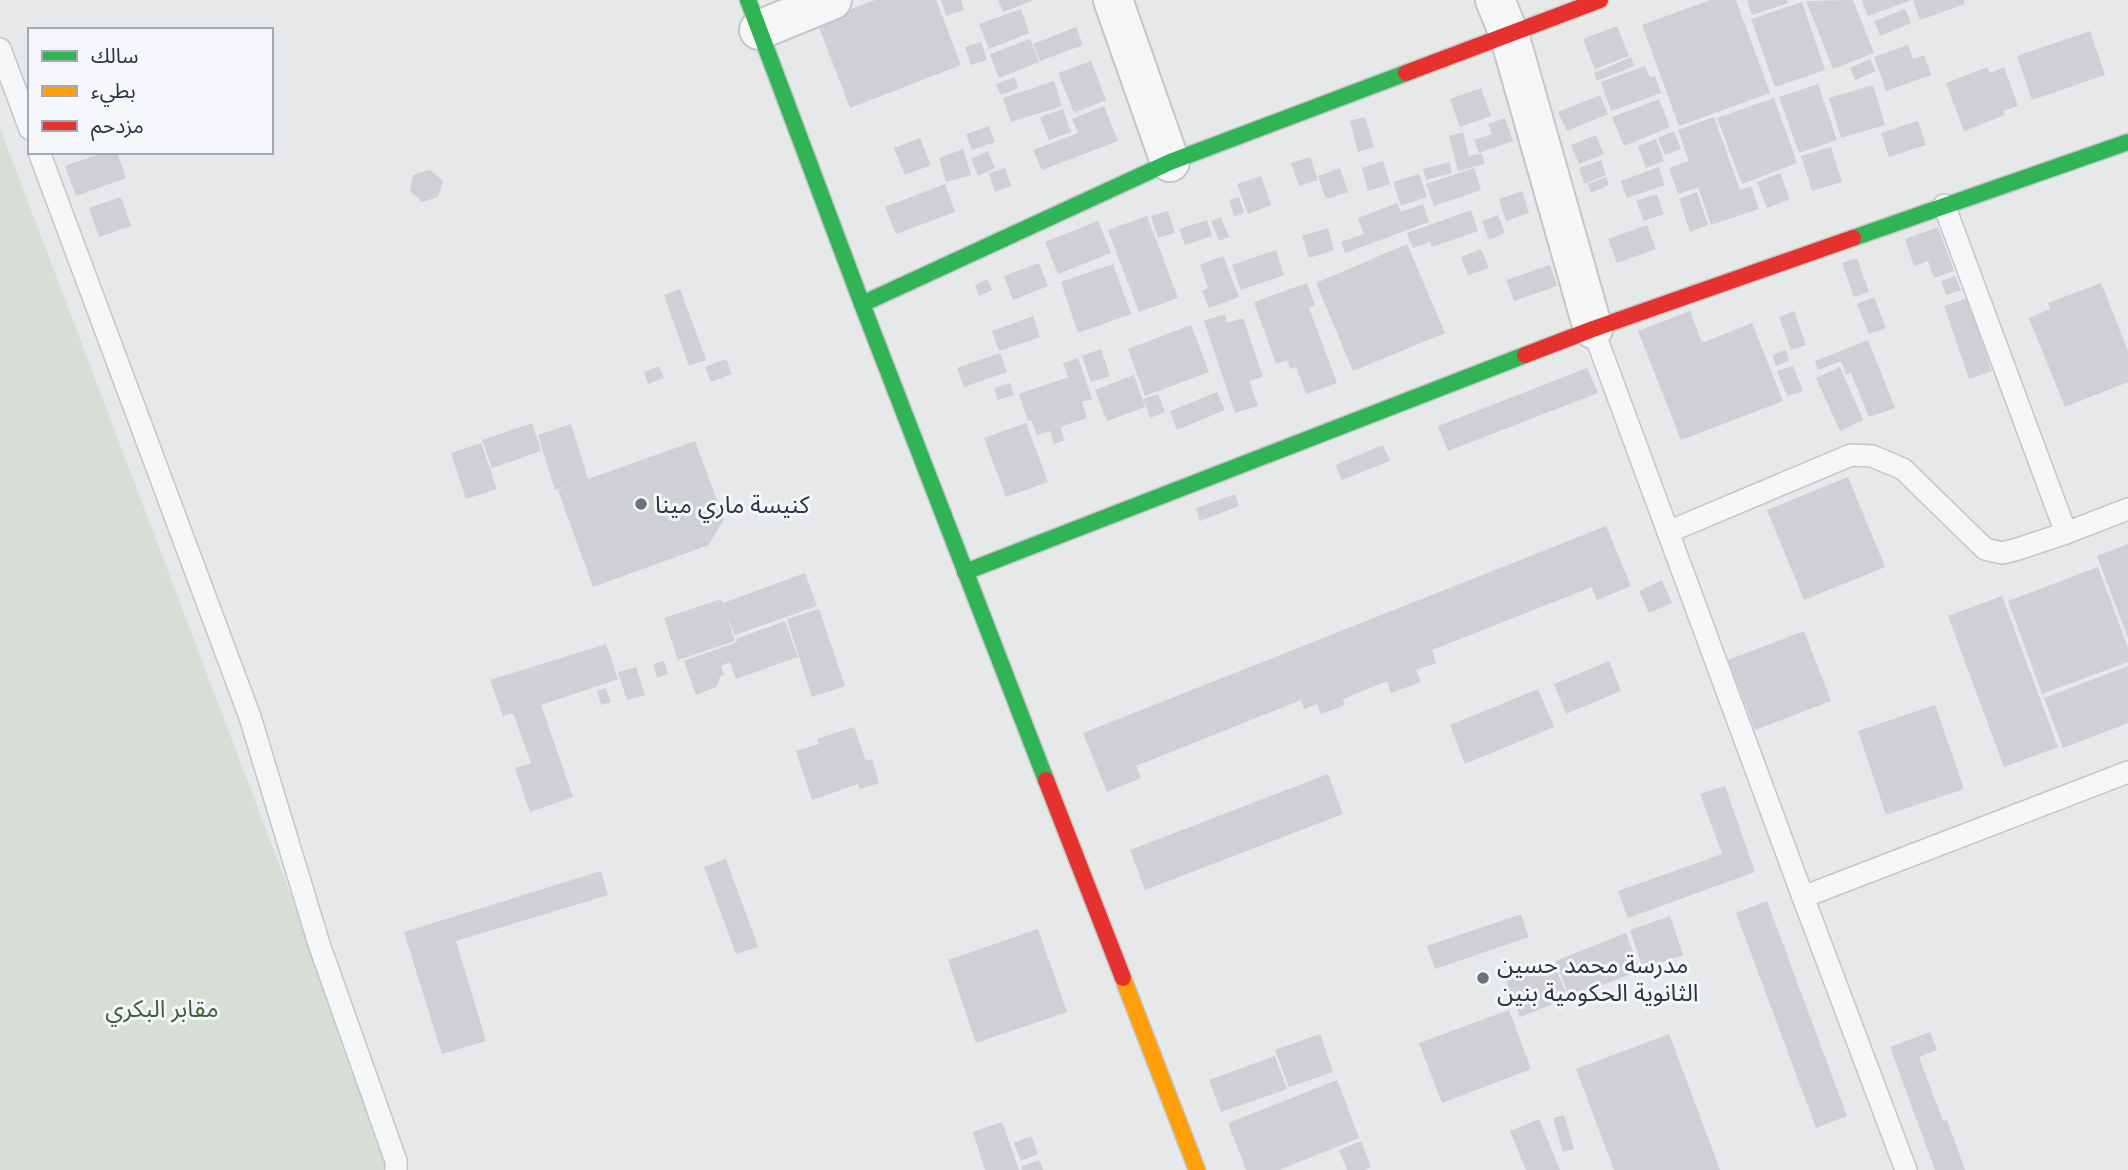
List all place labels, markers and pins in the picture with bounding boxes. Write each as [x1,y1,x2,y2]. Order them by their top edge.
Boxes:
place label: كنيسة ماري مينا [655,490,811,523]
marker: كنيسة ماري مينا [633,496,649,512]
place label: مدرسة محمد حسين الثانوية الحكومية بنين [1497,950,1699,1007]
marker: مدرسة محمد حسين الثانوية الحكومية بنين [1475,970,1491,986]

